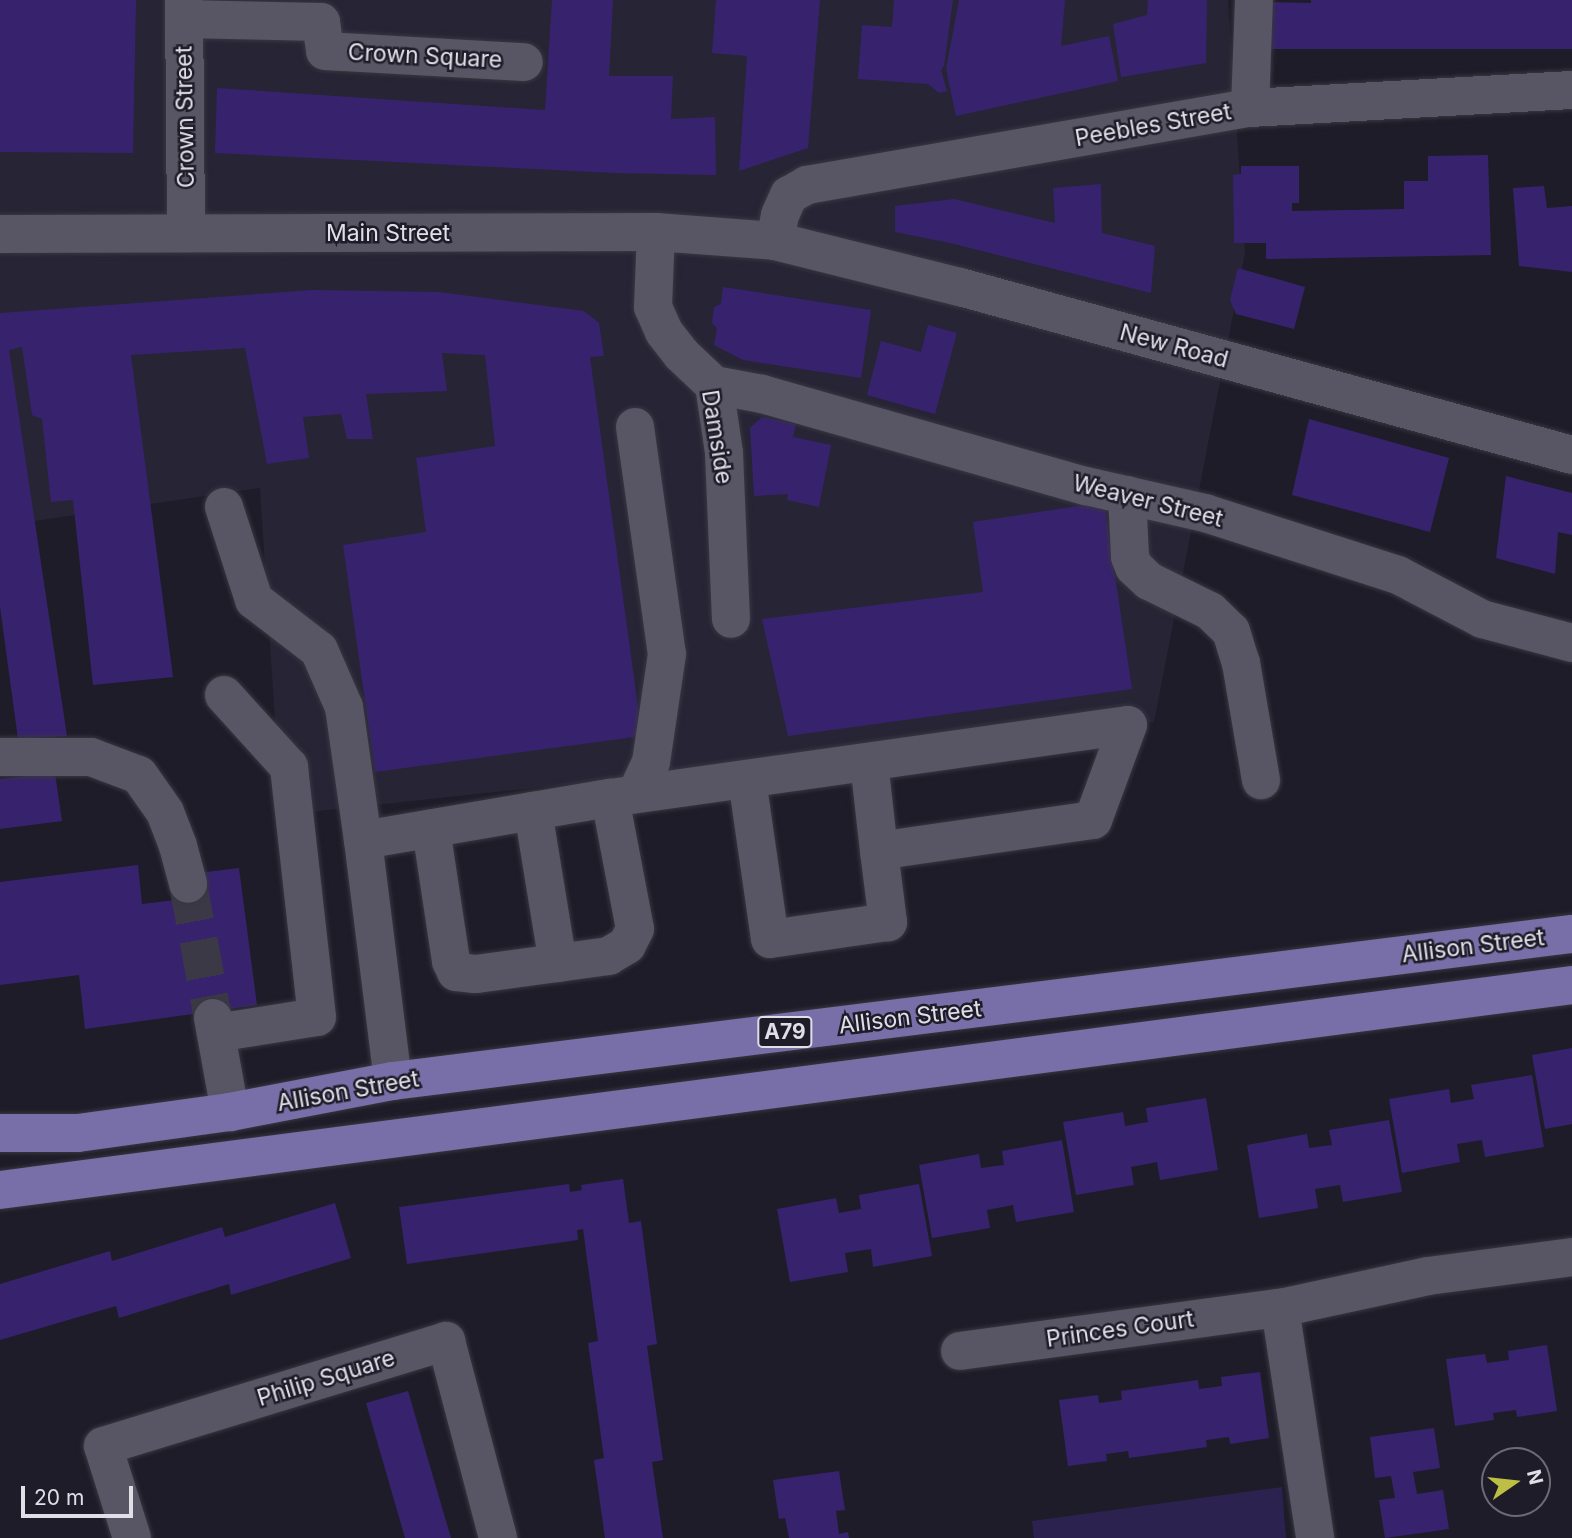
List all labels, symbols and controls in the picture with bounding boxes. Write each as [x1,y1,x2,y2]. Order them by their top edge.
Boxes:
street label: Crown Square [347,38,503,74]
street label: Crown Street [170,46,200,188]
street label: Peebles Street [1073,98,1233,152]
street label: Main Street [326,219,450,247]
street label: New Road [1117,318,1231,374]
street label: Damside [696,388,738,486]
street label: Weaver Street [1070,469,1226,533]
street label: Allison Street [1400,924,1546,968]
street label: Allison Street [837,995,983,1039]
road number: A79 [757,1014,813,1050]
street label: Allison Street [275,1065,421,1117]
street label: Princes Court [1044,1305,1196,1353]
street label: Philip Square [254,1344,398,1412]
north arrow [1481,1447,1551,1517]
text: N [1522,1467,1548,1487]
scale bar [24,1472,136,1516]
text: 20 m [34,1485,84,1510]

